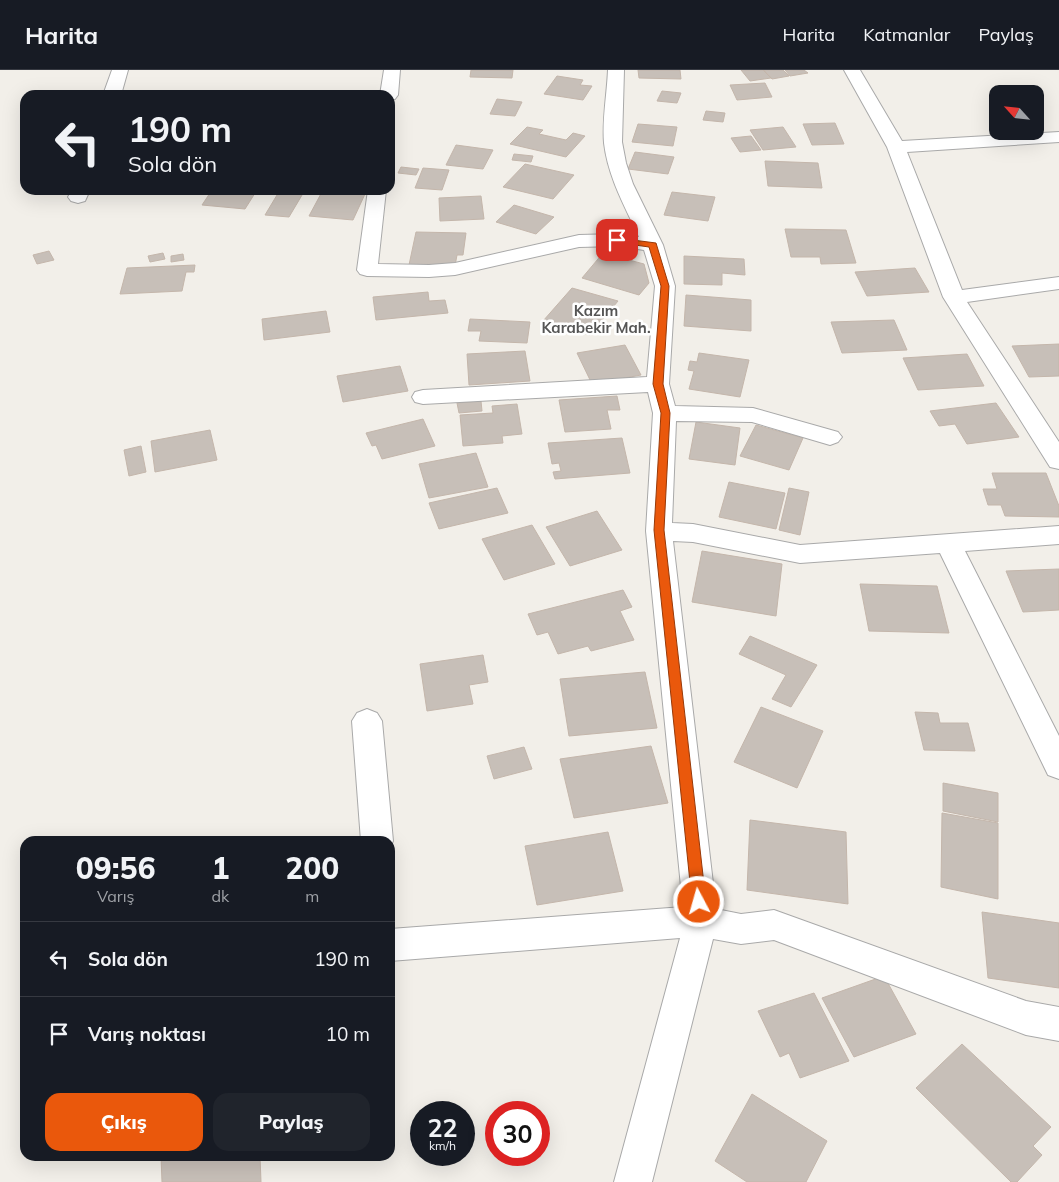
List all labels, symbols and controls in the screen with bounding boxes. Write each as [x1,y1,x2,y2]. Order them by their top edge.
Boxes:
text: Harita [25,20,98,50]
text: Harita [783,23,835,46]
text: Katmanlar [863,23,950,46]
text: Paylaş [978,23,1034,46]
north arrow [989,85,1044,140]
map controls [989,85,1044,140]
text: 190 m [128,107,232,151]
icon: left [45,110,110,175]
text: Sola dön [128,150,217,178]
pin [596,219,638,261]
icon: arrive [603,226,631,254]
district label: Kazım Karabekir Mah. [541,301,651,337]
text: 09:56 [76,849,156,887]
text: 1 [211,849,229,887]
text: 200 [285,849,339,887]
position arrow [672,875,724,927]
text: Varış [97,886,134,906]
text: dk [211,886,229,906]
text: m [305,886,319,906]
icon: left [45,945,73,973]
text: Sola dön [88,947,168,971]
text: 190 m [314,947,370,971]
icon: arrive [45,1020,73,1048]
text: Varış noktası [88,1022,206,1046]
text: 10 m [326,1022,370,1046]
button: Çıkış [45,1093,203,1151]
button: Paylaş [213,1093,370,1151]
speed limit sign: 30 [485,1101,550,1166]
text: 22 [427,1112,458,1143]
text: km/h [429,1138,456,1153]

